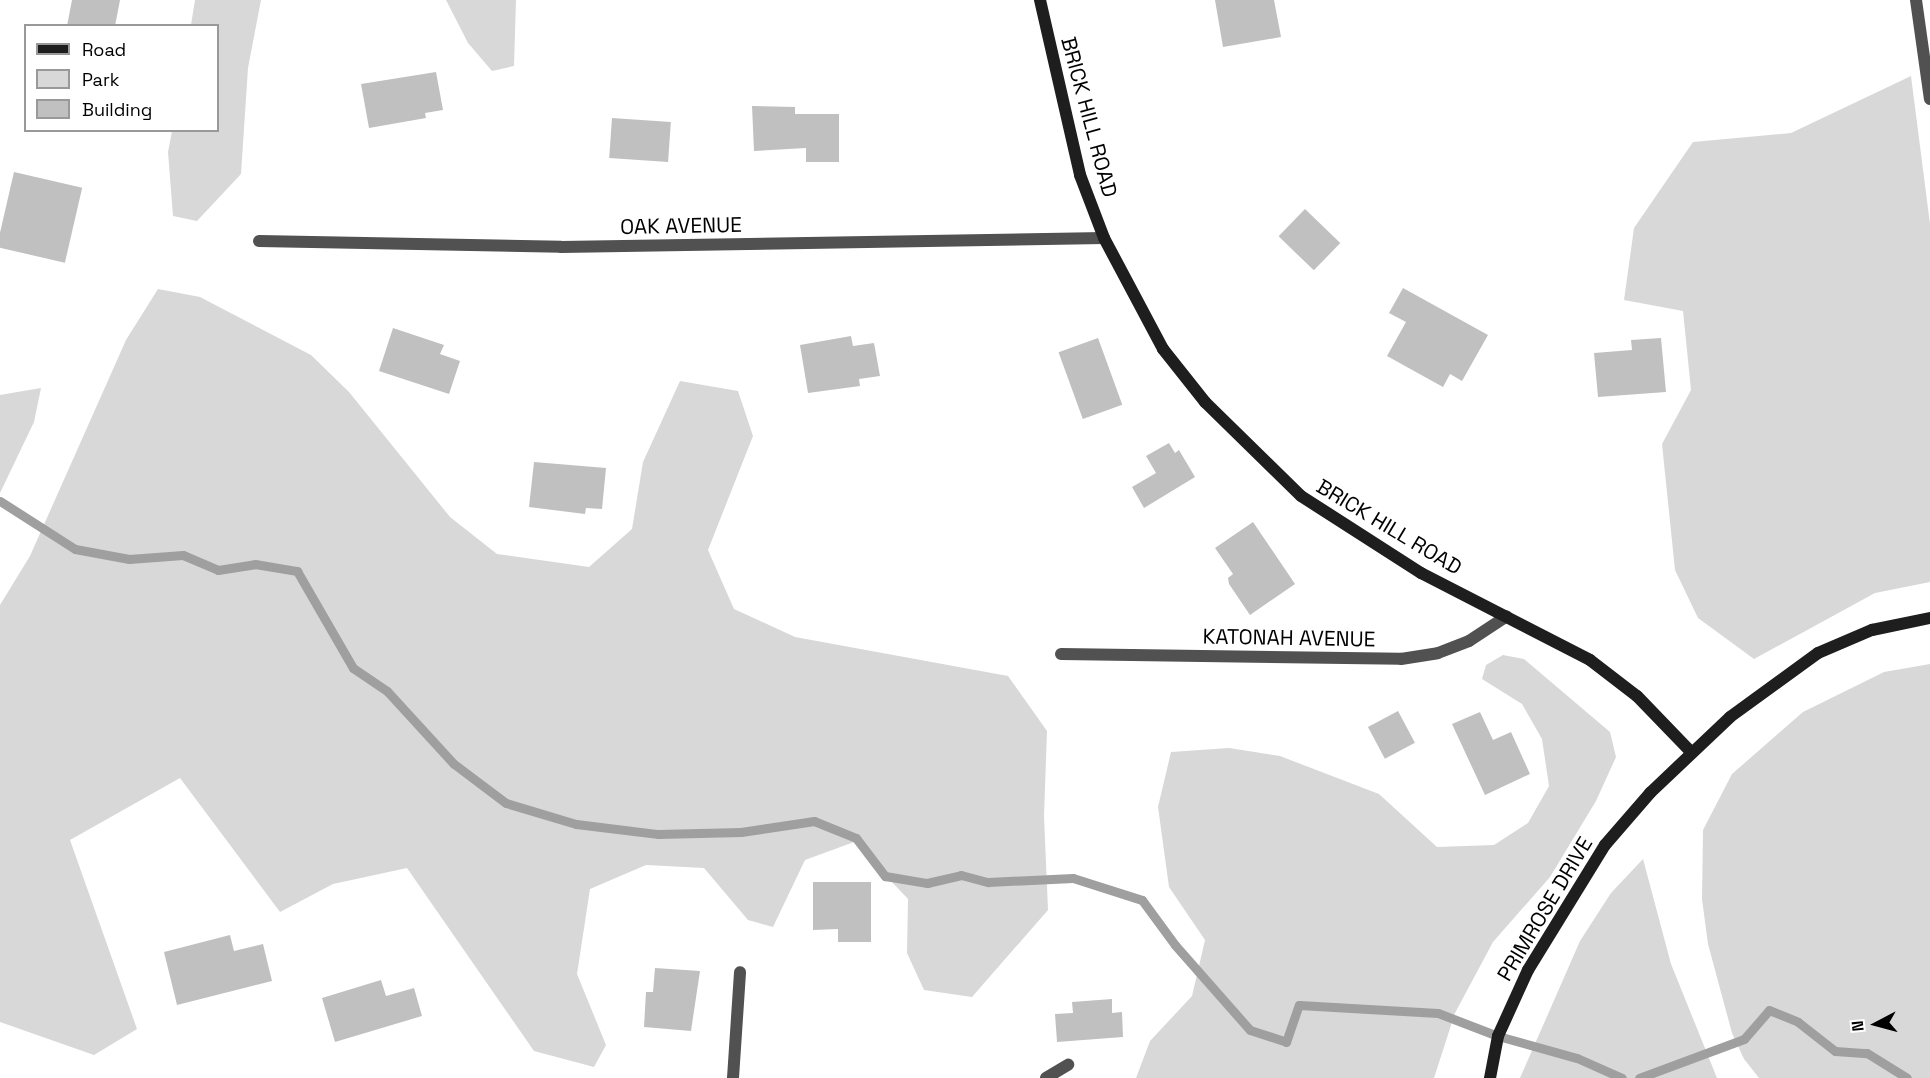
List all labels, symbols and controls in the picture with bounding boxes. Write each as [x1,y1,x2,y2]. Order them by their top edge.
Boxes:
legend [24,24,219,132]
street label: BRICK HILL ROAD [1055,34,1123,200]
text: Road [82,38,126,61]
text: Park [82,68,119,91]
text: Building [82,98,152,121]
street label: OAK AVENUE [620,212,742,240]
street label: BRICK HILL ROAD [1312,474,1466,580]
street label: KATONAH AVENUE [1202,624,1376,652]
street label: PRIMROSE DRIVE [1492,832,1598,986]
north arrow [1846,994,1906,1054]
text: N [1847,1020,1869,1032]

